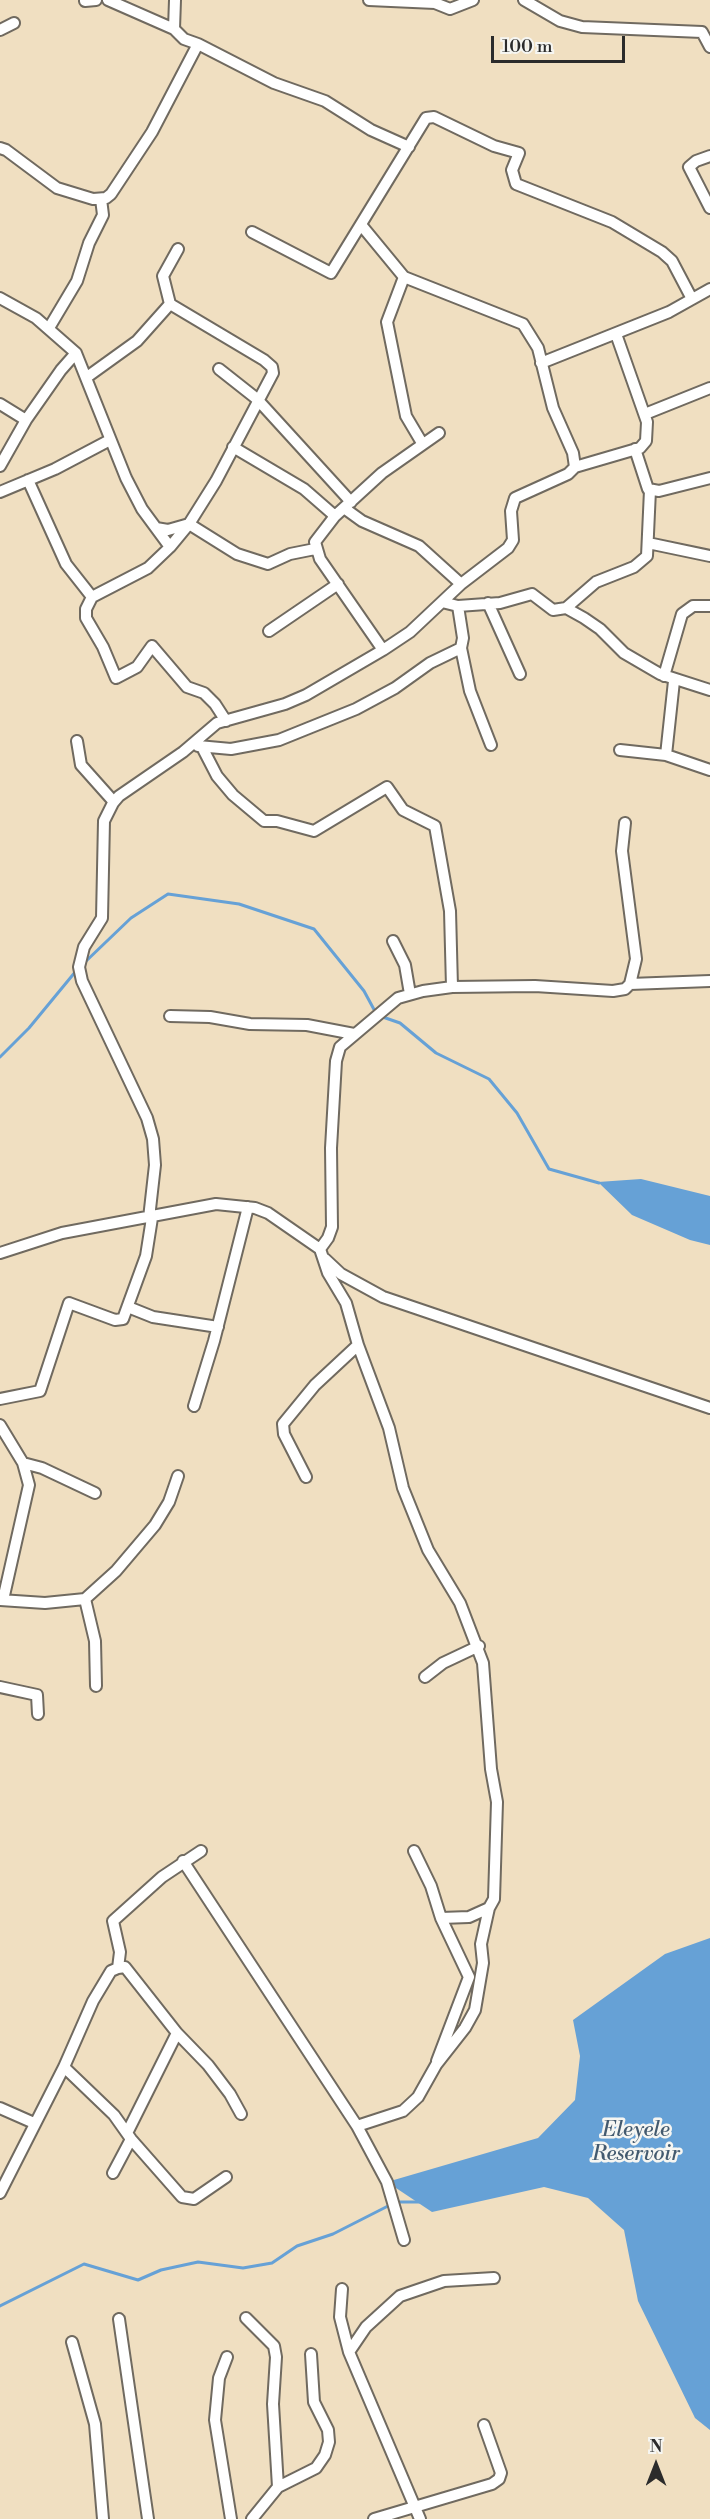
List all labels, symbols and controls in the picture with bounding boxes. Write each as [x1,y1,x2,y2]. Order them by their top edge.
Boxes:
scale bar [494,24,628,62]
text: 100 m [502,35,553,58]
water label: Eleyele Reservoir [592,2118,680,2168]
north arrow [626,2435,686,2495]
text: N [650,2437,662,2457]

